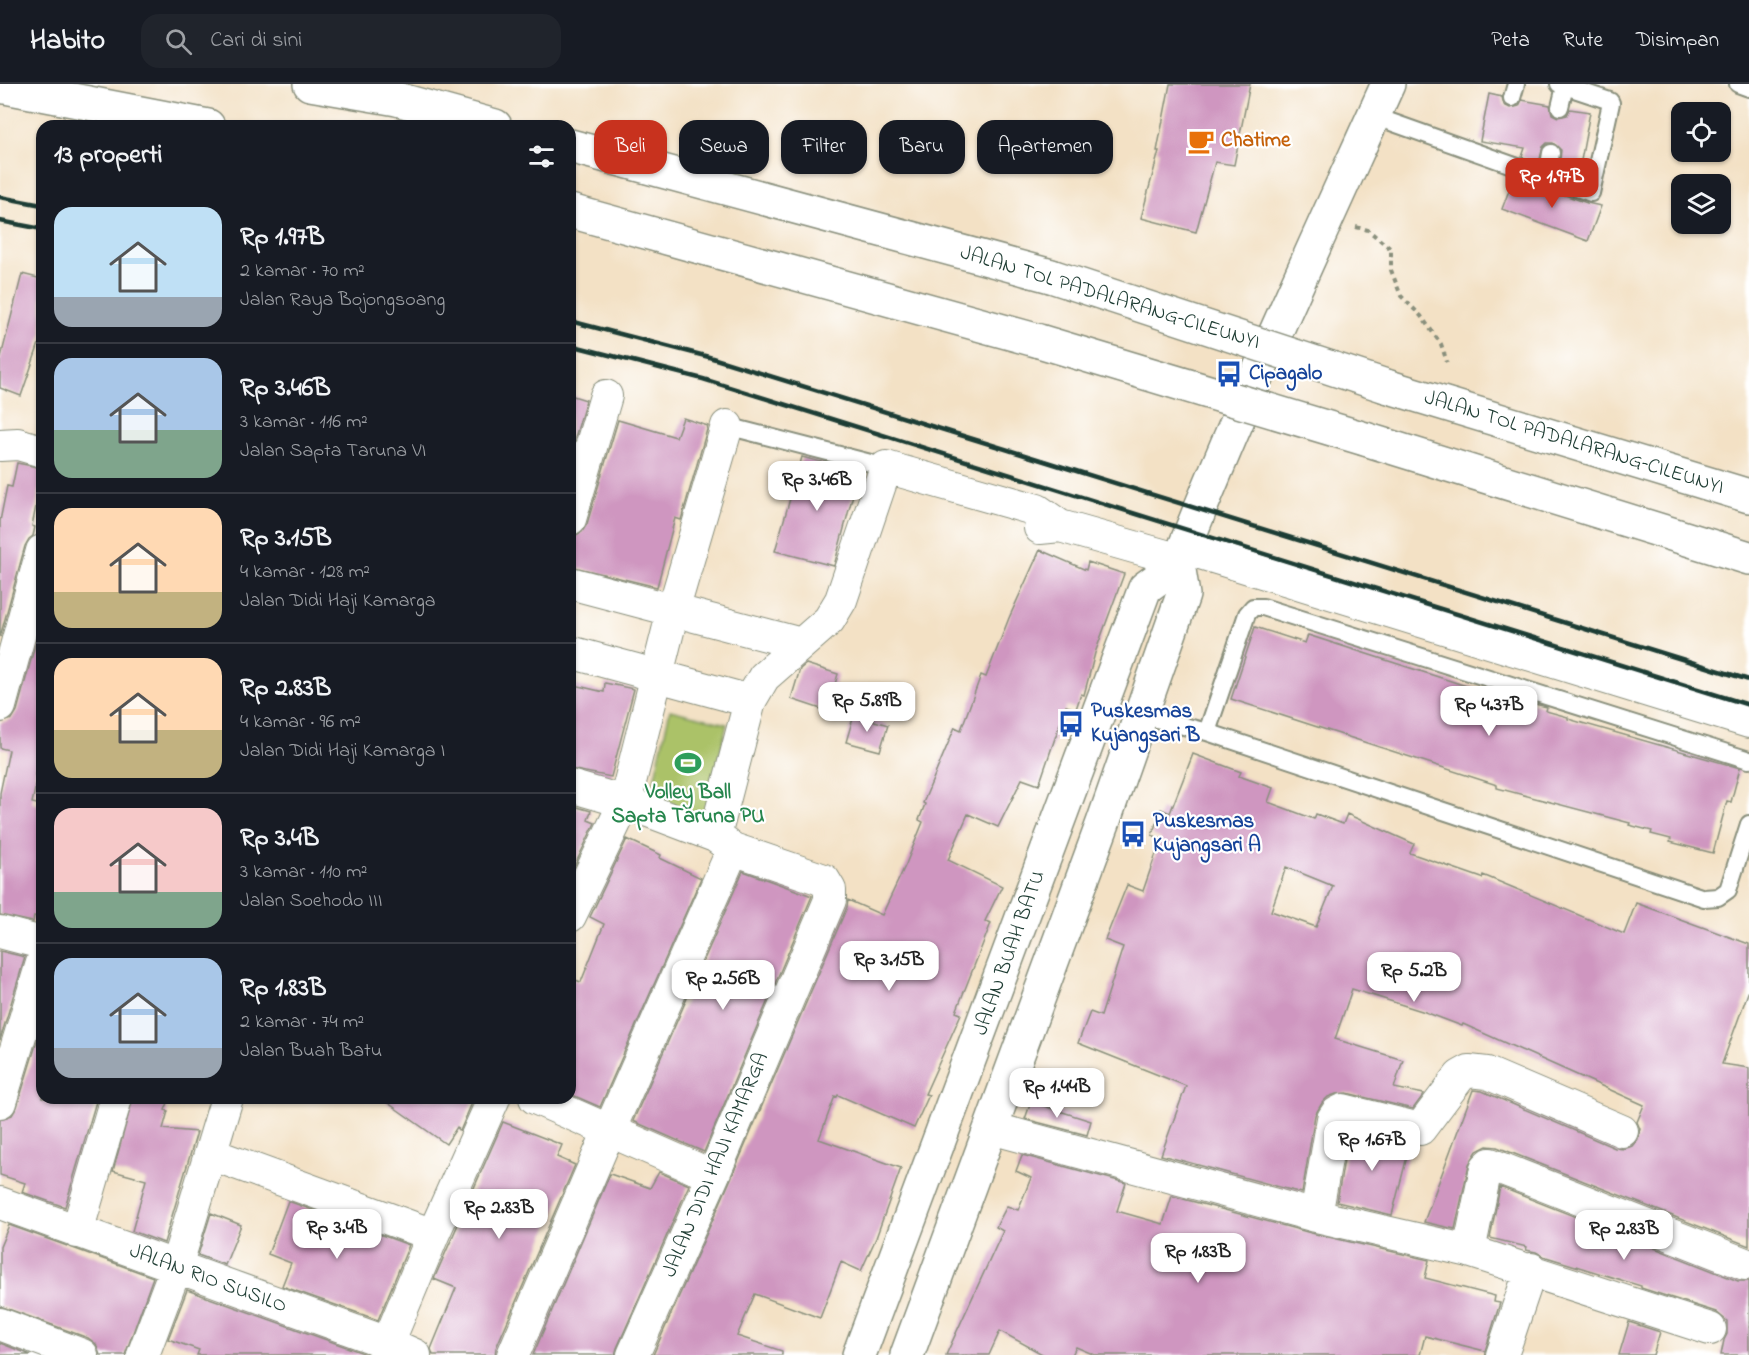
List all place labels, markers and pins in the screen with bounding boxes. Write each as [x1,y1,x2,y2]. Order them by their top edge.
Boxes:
cafe icon: Chatime [1186,126,1216,156]
place label: Chatime [1221,126,1291,156]
pin: Rp 1.97B [1490,158,1614,209]
bus stop icon: Cipagalo [1214,359,1244,389]
place label: Cipagalo [1249,359,1322,391]
pin: Rp 3.46B [755,461,879,512]
pin: Rp 5.89B [805,682,929,733]
pin: Rp 4.37B [1427,686,1551,737]
place label: Puskesmas Kujangsari B [1091,697,1200,753]
bus stop icon: Puskesmas Kujangsari B [1056,709,1086,739]
sports icon: Volley Ball Sapta Taruna PU [673,748,703,778]
place label: Volley Ball Sapta Taruna PU [612,778,764,832]
place label: Puskesmas Kujangsari A [1153,807,1261,863]
bus stop icon: Puskesmas Kujangsari A [1118,819,1148,849]
pin: Rp 3.15B [827,941,951,992]
pin: Rp 5.2B [1359,952,1469,1003]
pin: Rp 2.56B [661,960,785,1011]
pin: Rp 1.44B [995,1068,1119,1119]
pin: Rp 1.67B [1310,1121,1434,1172]
pin: Rp 2.83B [437,1189,561,1240]
pin: Rp 3.4B [282,1209,392,1260]
pin: Rp 2.83B [1562,1210,1686,1261]
pin: Rp 1.83B [1136,1233,1260,1284]

